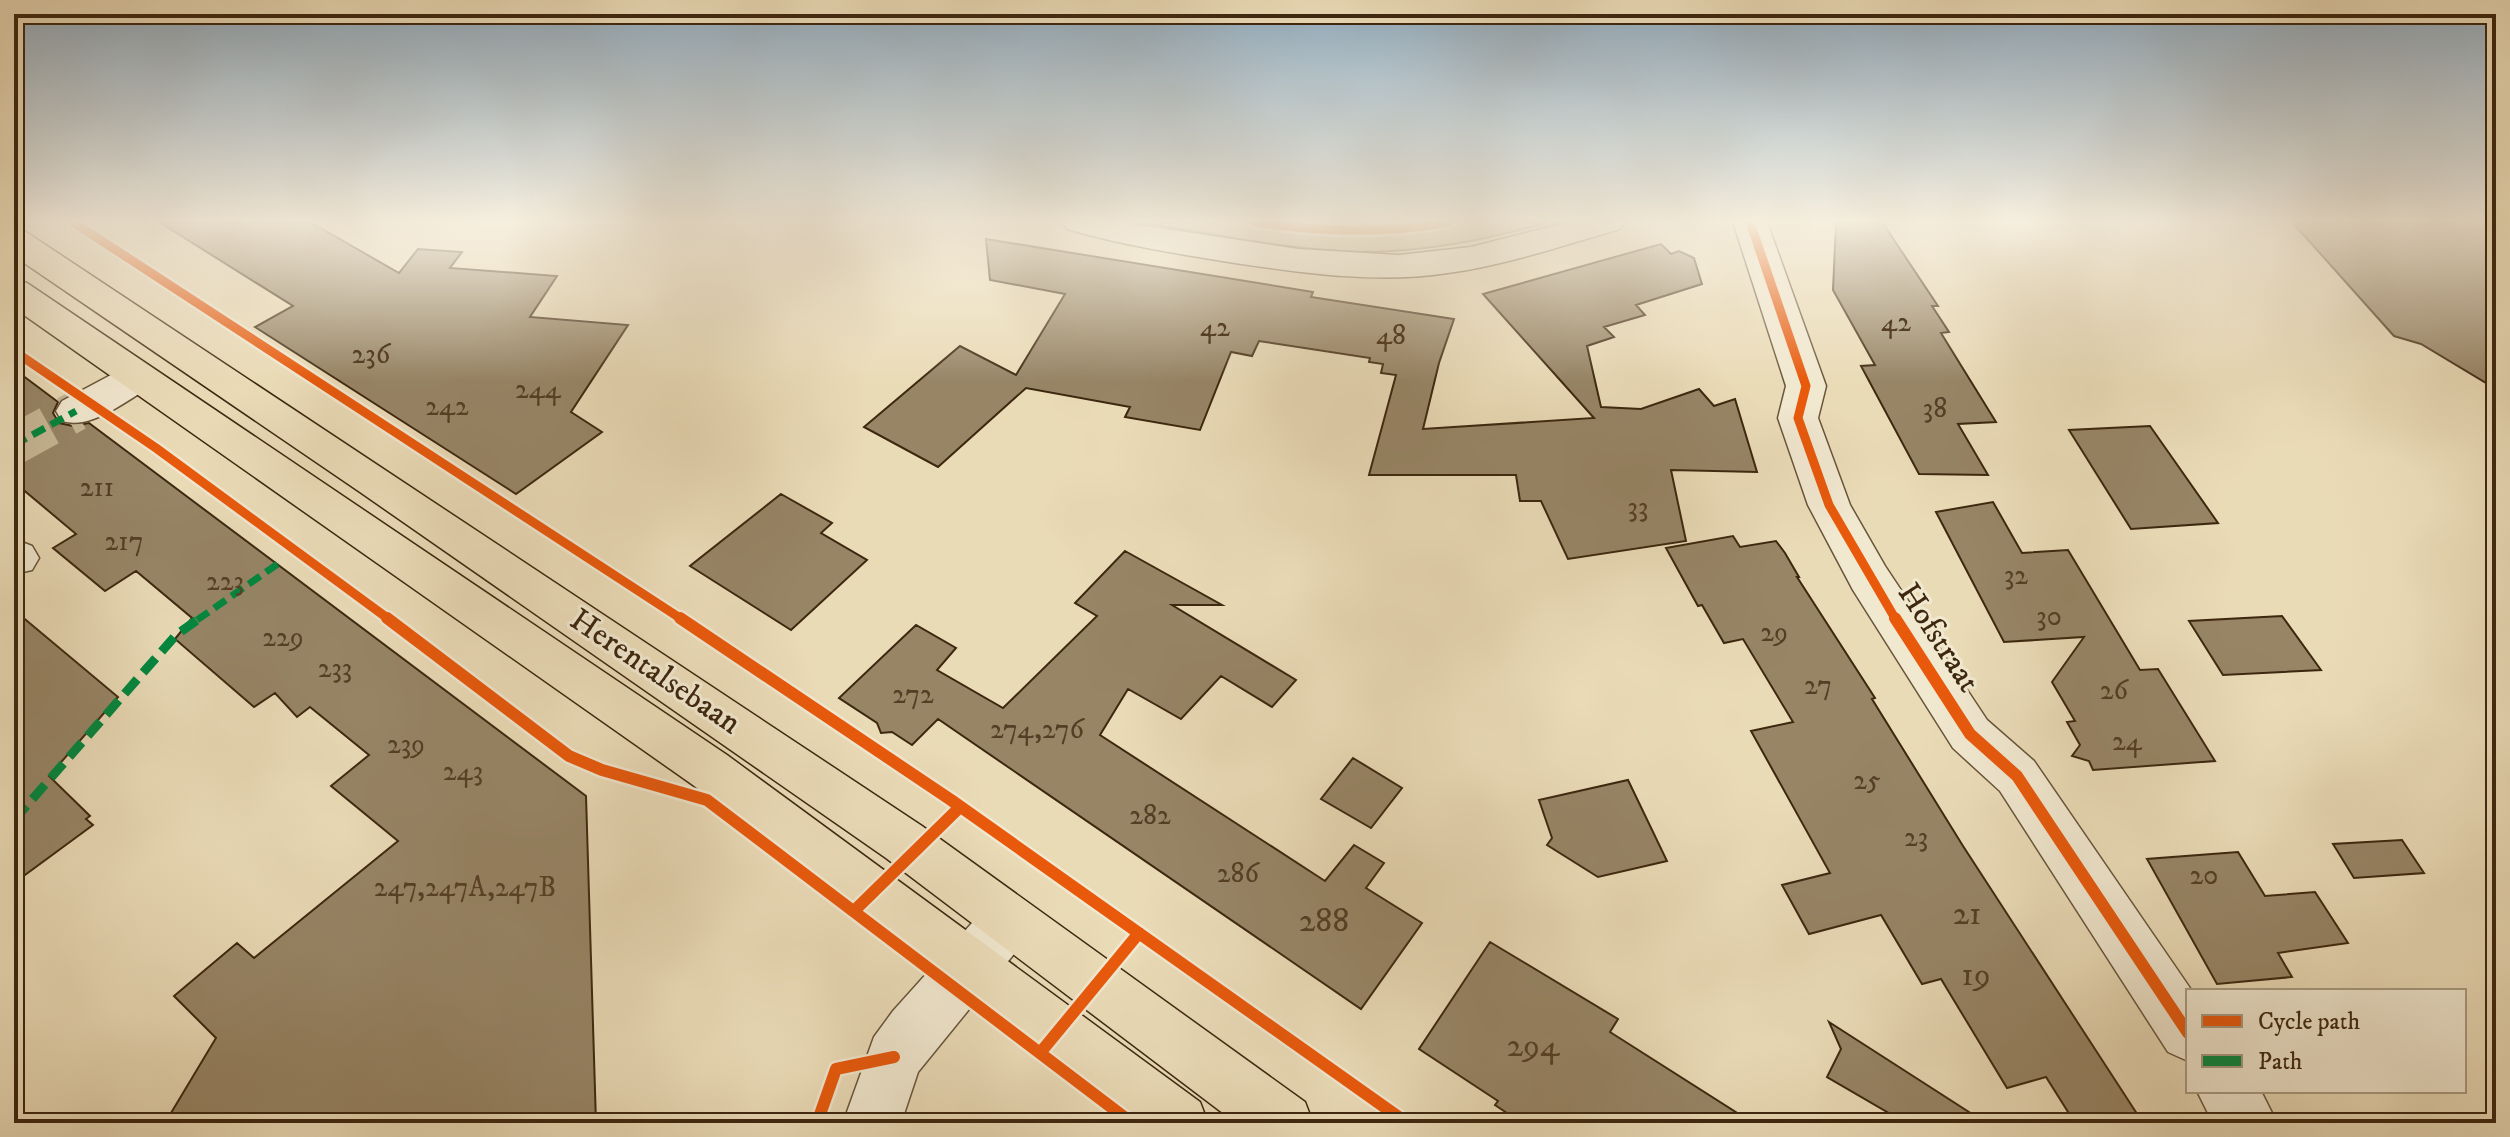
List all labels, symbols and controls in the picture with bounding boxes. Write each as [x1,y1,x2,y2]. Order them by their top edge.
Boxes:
house number: 42 [1881,305,1911,340]
house number: 42 [1200,310,1230,345]
house number: 48 [1376,318,1406,353]
house number: 236 [352,337,392,372]
house number: 244 [515,372,562,407]
house number: 242 [425,389,469,424]
house number: 38 [1923,391,1947,426]
house number: 211 [80,470,114,505]
house number: 33 [1628,490,1648,525]
house number: 217 [105,524,143,559]
house number: 32 [2004,558,2028,593]
house number: 223 [206,564,244,599]
street label: Hofstraat [1888,576,1988,700]
house number: 30 [2036,599,2062,634]
street label: Herentalsebaan [562,600,748,744]
house number: 29 [1760,615,1788,650]
house number: 229 [262,620,304,655]
house number: 233 [318,651,352,686]
house number: 27 [1804,668,1832,703]
house number: 26 [2100,673,2130,708]
house number: 272 [892,677,934,712]
house number: 274,276 [990,712,1085,747]
house number: 24 [2112,724,2143,759]
house number: 239 [387,727,425,762]
house number: 243 [443,754,483,789]
house number: 25 [1853,763,1881,798]
house number: 282 [1129,798,1171,833]
house number: 23 [1904,820,1928,855]
house number: 286 [1217,856,1261,891]
house number: 20 [2190,858,2218,893]
house number: 247,247A,247B [374,870,556,905]
house number: 21 [1952,893,1982,935]
house number: 288 [1299,900,1349,942]
house number: 19 [1961,954,1991,996]
legend [2186,989,2466,1093]
text: Cycle path [2258,1007,2360,1037]
house number: 294 [1506,1025,1561,1067]
text: Path [2258,1047,2303,1077]

